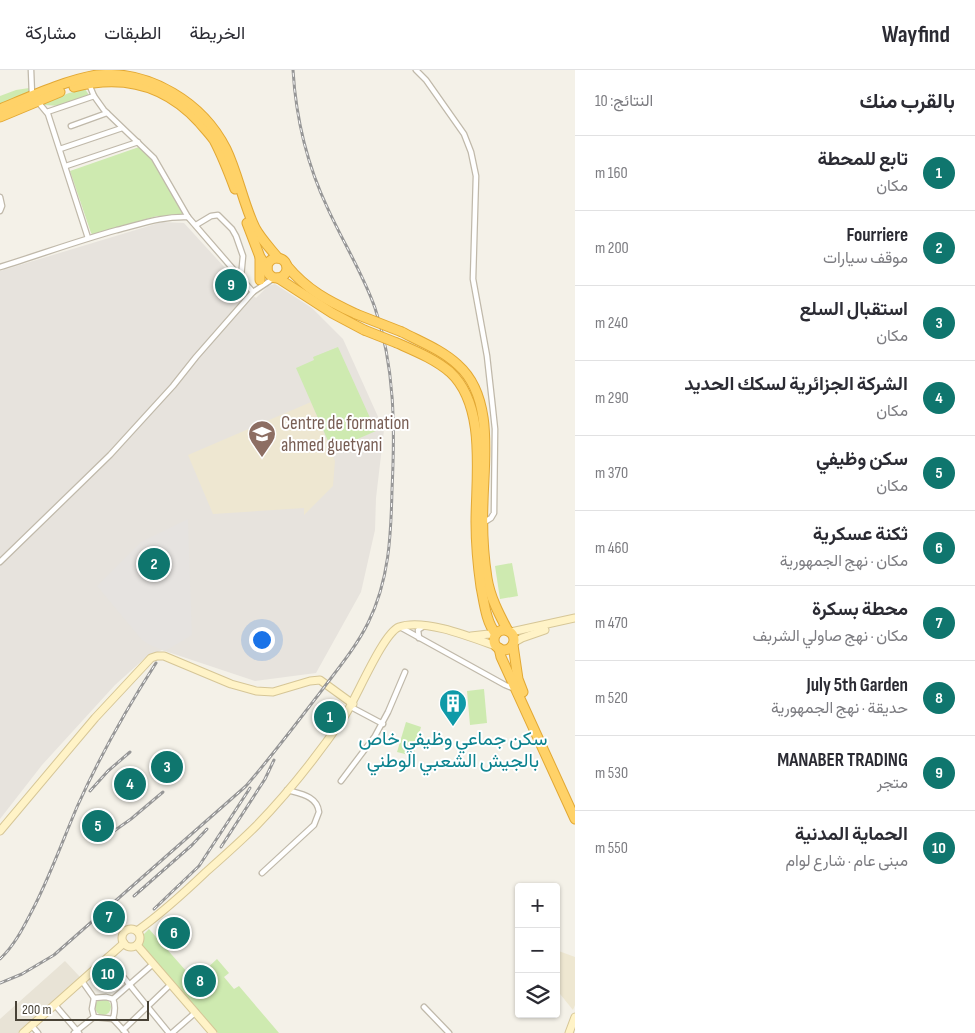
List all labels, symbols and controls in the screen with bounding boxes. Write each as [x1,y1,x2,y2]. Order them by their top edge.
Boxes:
text: Wayfind [882,20,950,49]
text: مشاركة [25,23,76,44]
text: الطبقات [104,23,161,44]
text: الخريطة [189,23,245,44]
text: بالقرب منك [860,89,955,114]
text: النتائج: 10 [595,92,653,111]
text: تابع للمحطة [817,148,908,171]
text: 160 m [595,164,628,183]
text: 1 [936,164,942,183]
text: مكان [876,177,908,196]
text: Fourriere [846,224,908,247]
text: 200 m [595,239,629,258]
text: 2 [936,239,943,258]
text: موقف سيارات [823,249,908,268]
pin: 9 [215,266,247,304]
text: استقبال السلع [799,298,908,321]
text: 240 m [595,314,628,333]
text: 3 [935,314,943,333]
text: مكان [876,327,908,346]
text: الشركة الجزائرية لسكك الحديد [684,373,908,396]
text: 290 m [595,389,629,408]
text: 4 [935,389,943,408]
text: مكان [876,402,908,421]
place label: Centre de formation ahmed guetyani [281,412,409,457]
school or university icon: Centre de formation ahmed guetyani [247,419,277,458]
text: سكن وظيفي [816,448,908,471]
text: 370 m [595,464,628,483]
text: 5 [935,464,943,483]
text: مكان [876,477,908,496]
text: ثكنة عسكرية [813,523,908,546]
text: 460 m [595,539,629,558]
text: 6 [935,539,943,558]
pin: 2 [138,545,170,583]
text: مكان · نهج الجمهورية [780,552,908,571]
text: محطة بسكرة [812,598,908,621]
text: 470 m [595,614,628,633]
text: 7 [936,614,943,633]
your location [249,627,275,653]
text: مكان · نهج صاولي الشربف [753,627,908,646]
text: July 5th Garden [806,674,908,697]
building icon: سكن جماعي وظيفي خاص بالجيش الشعبي الوطني [438,688,468,727]
text: 520 m [595,689,628,708]
text: 8 [935,689,943,708]
pin: 1 [314,698,346,736]
text: حديقة · نهج الجمهورية [771,699,908,718]
place label: سكن جماعي وظيفي خاص بالجيش الشعبي الوطني [358,728,548,776]
pin: 3 [151,748,183,786]
text: MANABER TRADING [777,749,908,772]
text: 530 m [595,764,628,783]
text: 9 [935,764,943,783]
pin: 4 [114,765,146,803]
text: متجر [877,774,908,793]
pin: 5 [82,807,114,845]
text: الحماية المدنية [795,823,908,846]
text: 550 m [595,839,628,858]
text: 10 [932,839,946,858]
text: مبنى عام · شارع لوام [786,852,908,871]
map controls [515,883,560,1018]
button: + [515,883,560,928]
pin: 7 [93,898,125,936]
pin: 6 [158,914,190,952]
button: − [515,928,560,973]
pin: 10 [92,955,124,993]
pin: 8 [184,962,216,1000]
button: layers [515,973,560,1018]
scale bar [15,998,149,1021]
text: 200 m [22,1001,51,1018]

